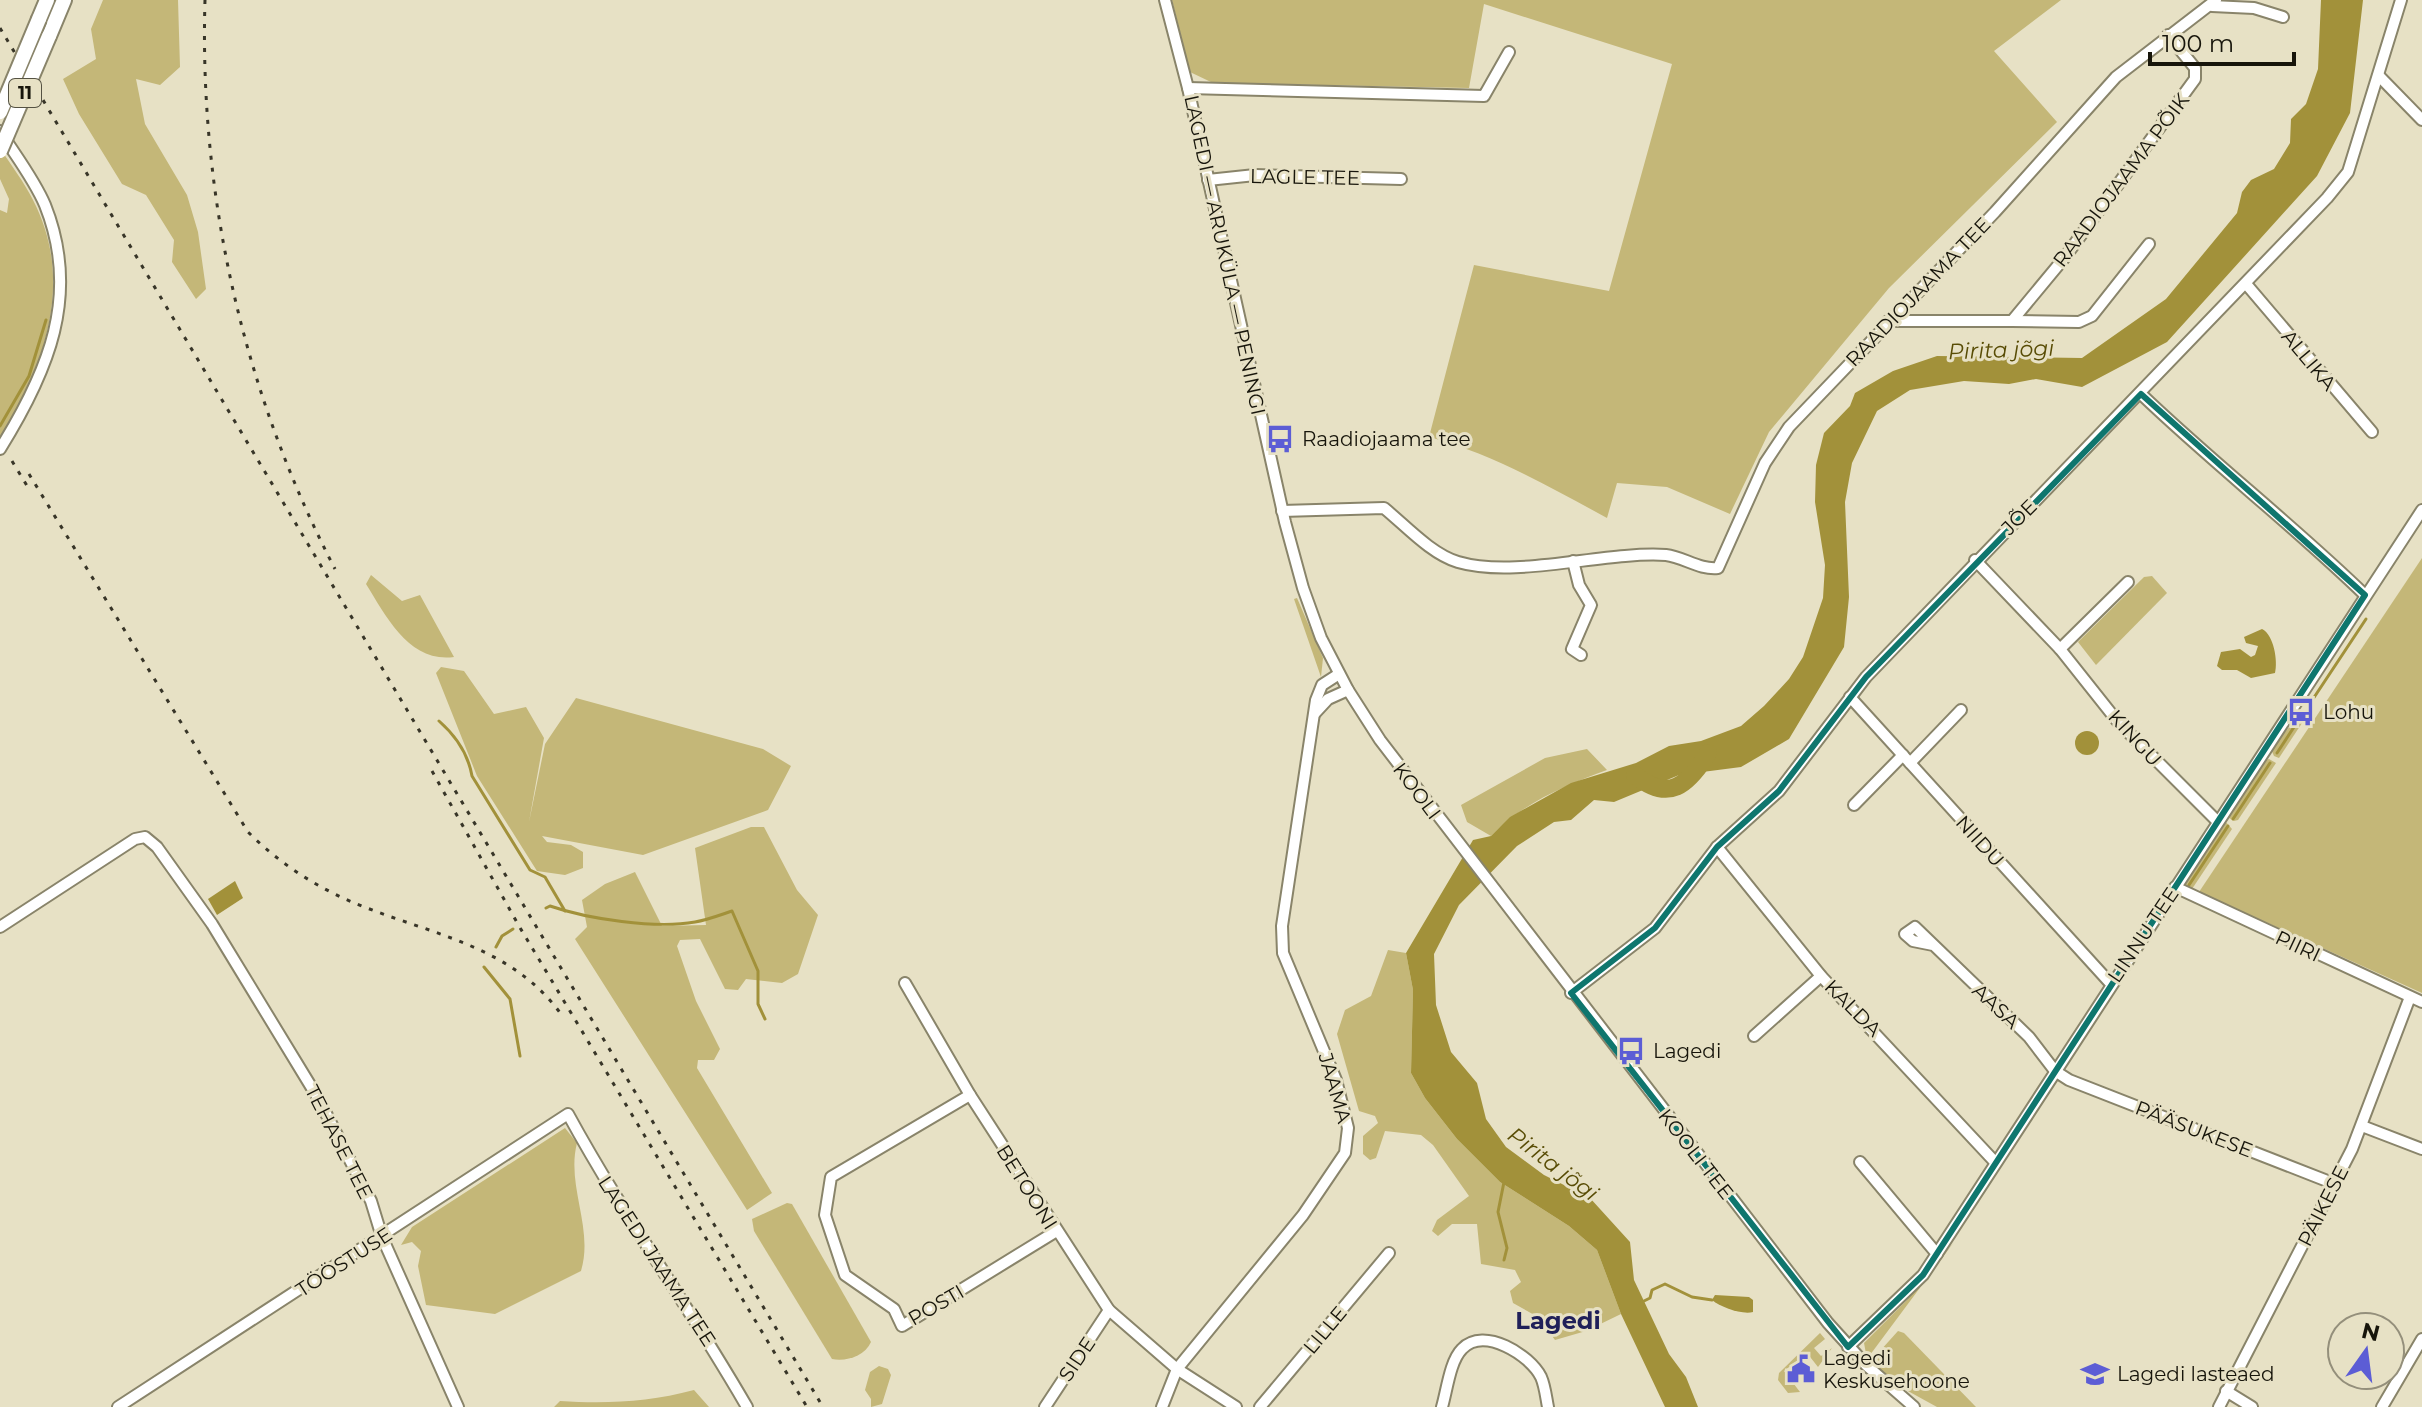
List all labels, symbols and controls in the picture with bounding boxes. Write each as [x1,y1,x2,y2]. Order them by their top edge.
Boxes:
scale bar [2150,16,2294,66]
text: 100 m [2162,29,2234,58]
road number: 11 [9,79,41,107]
street label: RAADIOJAAMA PÕIK [2048,88,2195,271]
street label: LAGEDI — ARUKÜLA — PENINGI [1179,93,1271,417]
street label: LAGLE TEE [1250,164,1360,190]
street label: RAADIOJAAMA TEE [1841,213,1995,371]
street label: ALLIKA [2277,325,2342,396]
water label: Pirita jõgi [1947,335,2055,365]
bus stop icon: Raadiojaama tee [1265,424,1295,454]
place label: Raadiojaama tee [1302,427,1471,451]
street label: JÕE [1996,494,2042,540]
bus stop icon: Lohu [2286,697,2316,727]
place label: Lohu [2323,700,2374,724]
street label: KINGU [2103,705,2167,771]
street label: KOOLI [1388,758,1446,824]
street label: NIIDU [1951,810,2009,872]
street label: LINNU TEE [2102,883,2184,987]
street label: PIIRI [2272,925,2324,967]
street label: KALDA [1820,975,1887,1042]
street label: AASA [1968,978,2025,1034]
bus stop icon: Lagedi [1616,1036,1646,1066]
place label: Lagedi [1653,1039,1721,1063]
street label: JAAMA [1313,1049,1357,1127]
street label: TEHASE TEE [300,1081,378,1203]
street label: PÄÄSUKESE [2132,1096,2256,1162]
street label: KOOLI TEE [1653,1104,1739,1204]
water label: Pirita jõgi [1502,1121,1604,1207]
street label: BETOONI [991,1140,1063,1234]
street label: PÄIKESE [2293,1162,2353,1250]
street label: LAGEDI JAAMA TEE [593,1171,721,1351]
street label: TÖÖSTUSE [291,1222,397,1302]
street label: POSTI [904,1279,968,1331]
street label: LILLE [1298,1301,1352,1359]
district label: Lagedi [1515,1306,1601,1335]
north arrow [2326,1311,2406,1391]
text: N [2359,1317,2383,1347]
street label: SIDE [1054,1332,1100,1386]
place label: Lagedi Keskusehoone [1823,1346,1970,1393]
public building icon: Lagedi Keskusehoone [1786,1354,1816,1384]
school or university icon: Lagedi lasteaed [2080,1359,2110,1389]
place label: Lagedi lasteaed [2117,1362,2274,1386]

